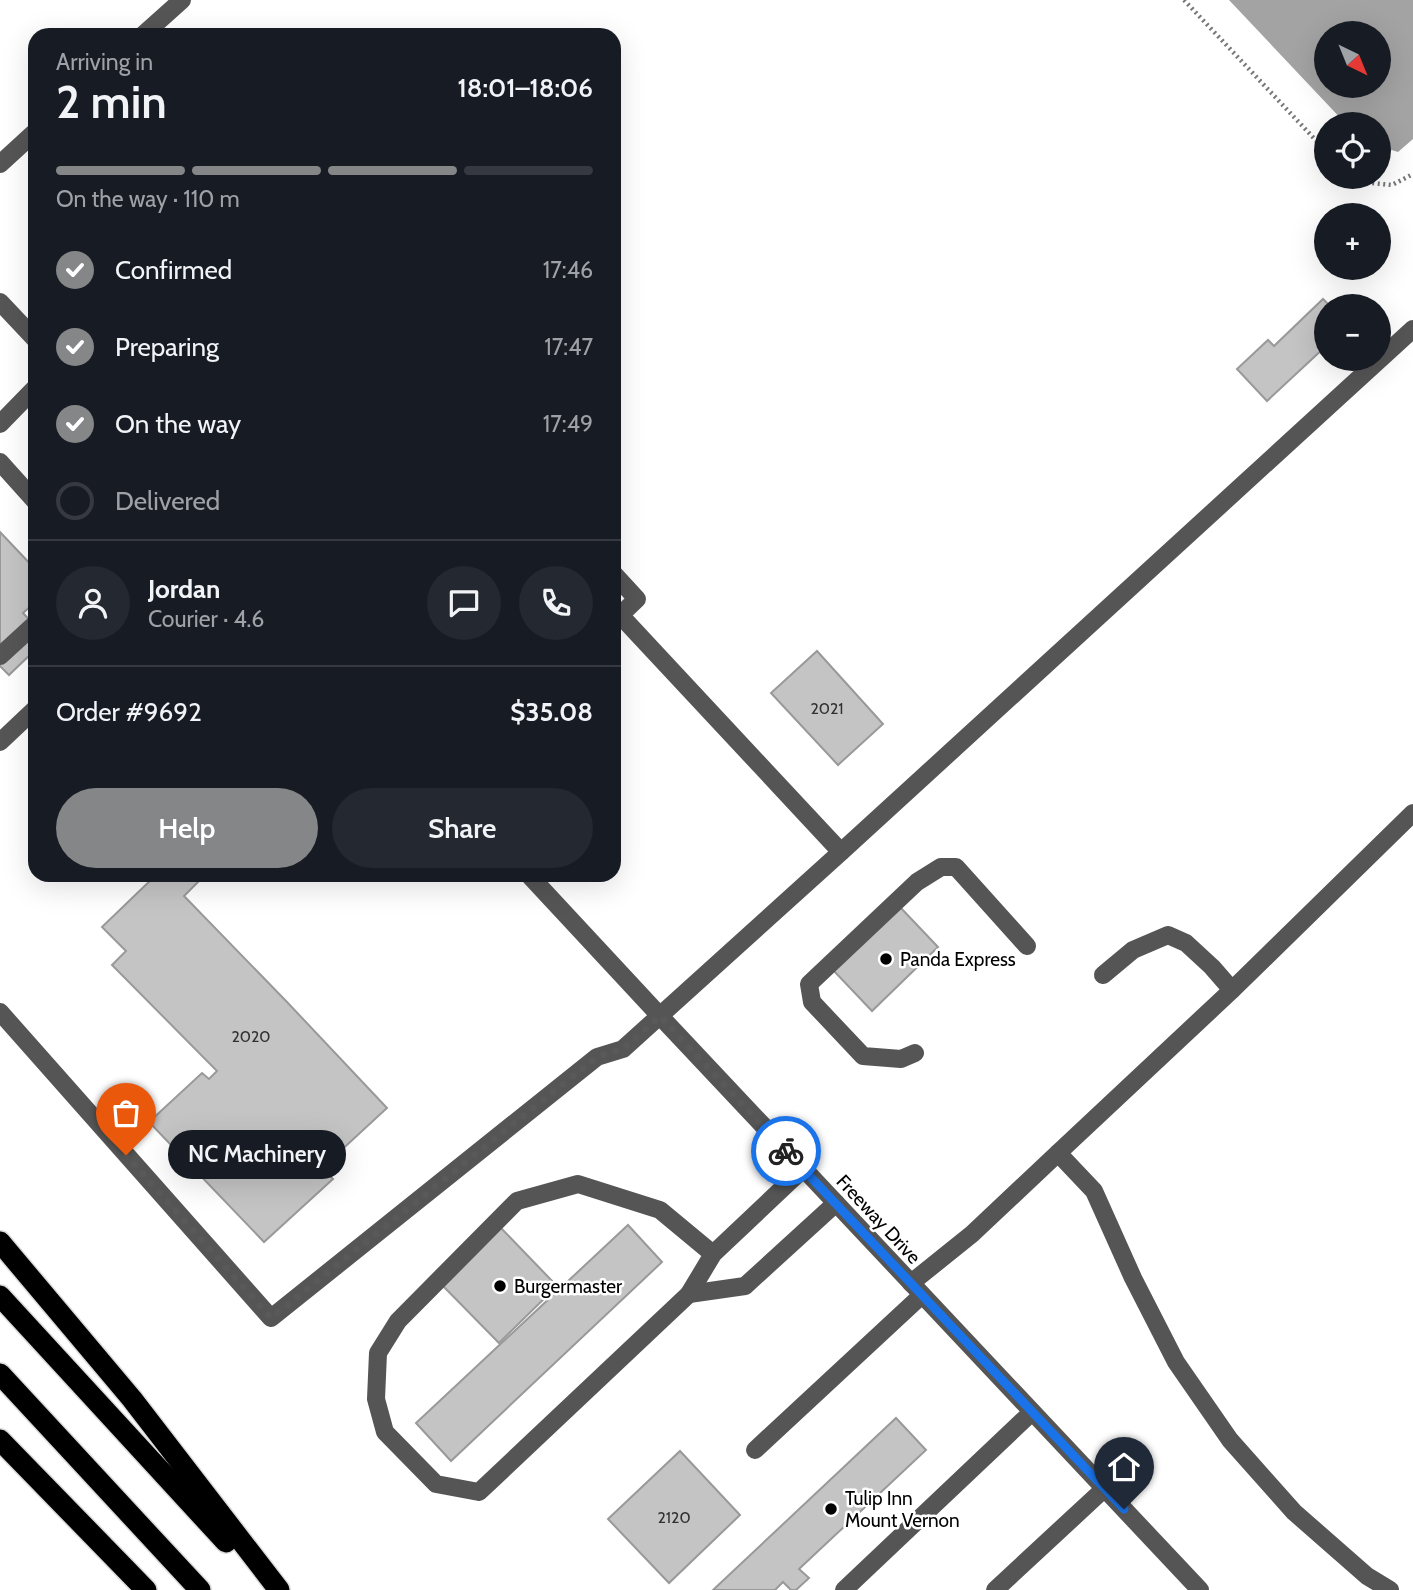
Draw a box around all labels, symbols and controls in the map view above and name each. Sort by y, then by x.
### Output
north arrow [1314,21,1391,98]
map controls [1314,21,1391,371]
text: Arriving in [56,48,153,76]
text: 18:01–18:06 [458,72,593,104]
text: 2 min [56,74,167,130]
button: locate [1314,112,1391,189]
text: On the way · 110 m [56,185,240,213]
button: + [1314,203,1391,280]
icon: check [56,251,94,289]
text: Confirmed [115,254,232,286]
text: 17:46 [543,256,593,284]
button: − [1314,294,1391,371]
icon: check [56,328,94,366]
text: Preparing [115,331,219,363]
text: 17:47 [544,333,593,361]
icon: check [56,405,94,443]
text: On the way [115,408,241,440]
text: 17:49 [543,410,593,438]
text: Delivered [115,485,220,517]
button: person [56,566,130,640]
button: chat [427,566,501,640]
button: phone [519,566,593,640]
text: Jordan [148,573,220,605]
text: Courier · 4.6 [148,605,264,633]
text: Order #9692 [56,696,202,728]
text: $35.08 [510,696,593,728]
house number: 2021 [810,699,844,718]
button: Help [56,788,318,868]
button: Share [332,788,593,868]
place label: Panda Express [900,948,1016,971]
marker: Panda Express [878,951,894,967]
house number: 2020 [231,1027,271,1046]
pin [96,1083,156,1155]
icon: bag [107,1094,145,1132]
courier [751,1116,821,1186]
callout: NC Machinery [168,1130,346,1180]
icon: bike [767,1132,805,1170]
text: NC Machinery [188,1140,326,1168]
street label: Freeway Drive [832,1170,926,1269]
place label: Burgermaster [514,1275,622,1298]
marker: Burgermaster [492,1278,508,1294]
pin [1094,1437,1154,1509]
icon: home [1105,1448,1143,1486]
place label: Tulip Inn Mount Vernon [845,1487,960,1532]
marker: Tulip Inn Mount Vernon [823,1501,839,1517]
house number: 2120 [657,1508,691,1527]

